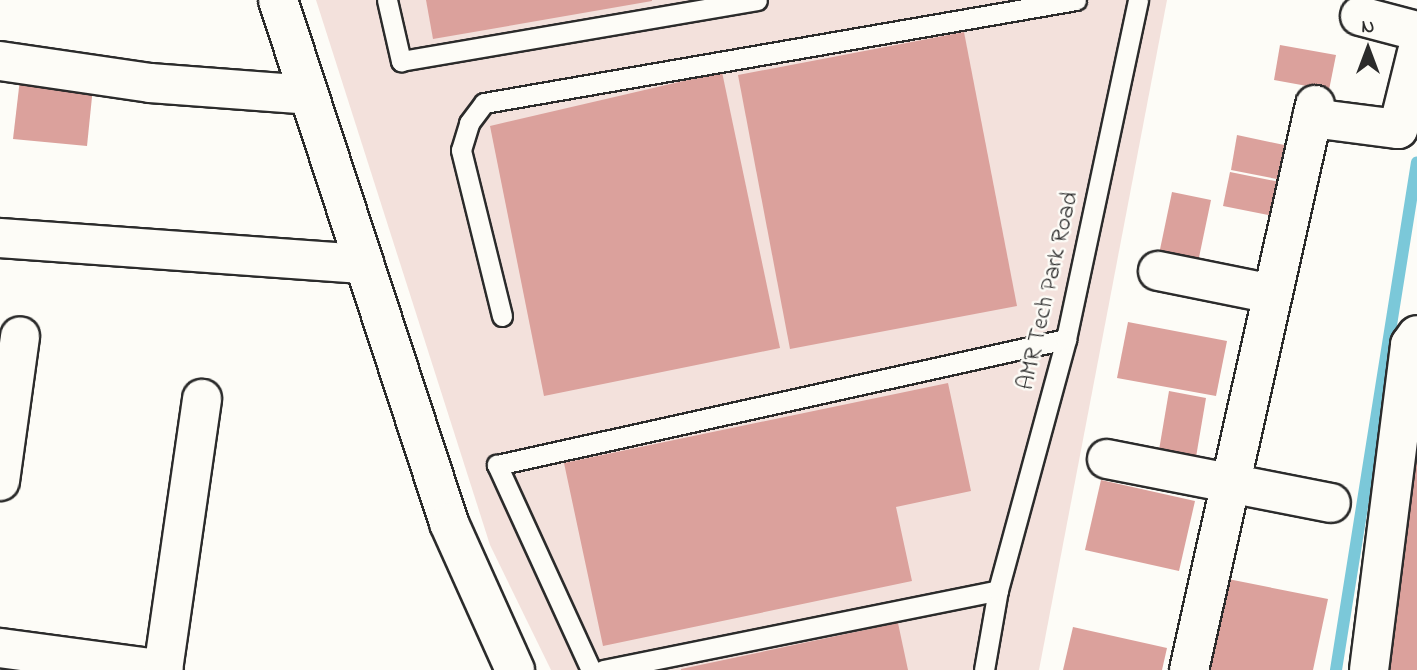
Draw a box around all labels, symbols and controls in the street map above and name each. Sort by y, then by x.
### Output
north arrow [1333,14,1403,84]
text: N [1362,14,1374,41]
street label: AMR Tech Park Road [1012,189,1086,393]

